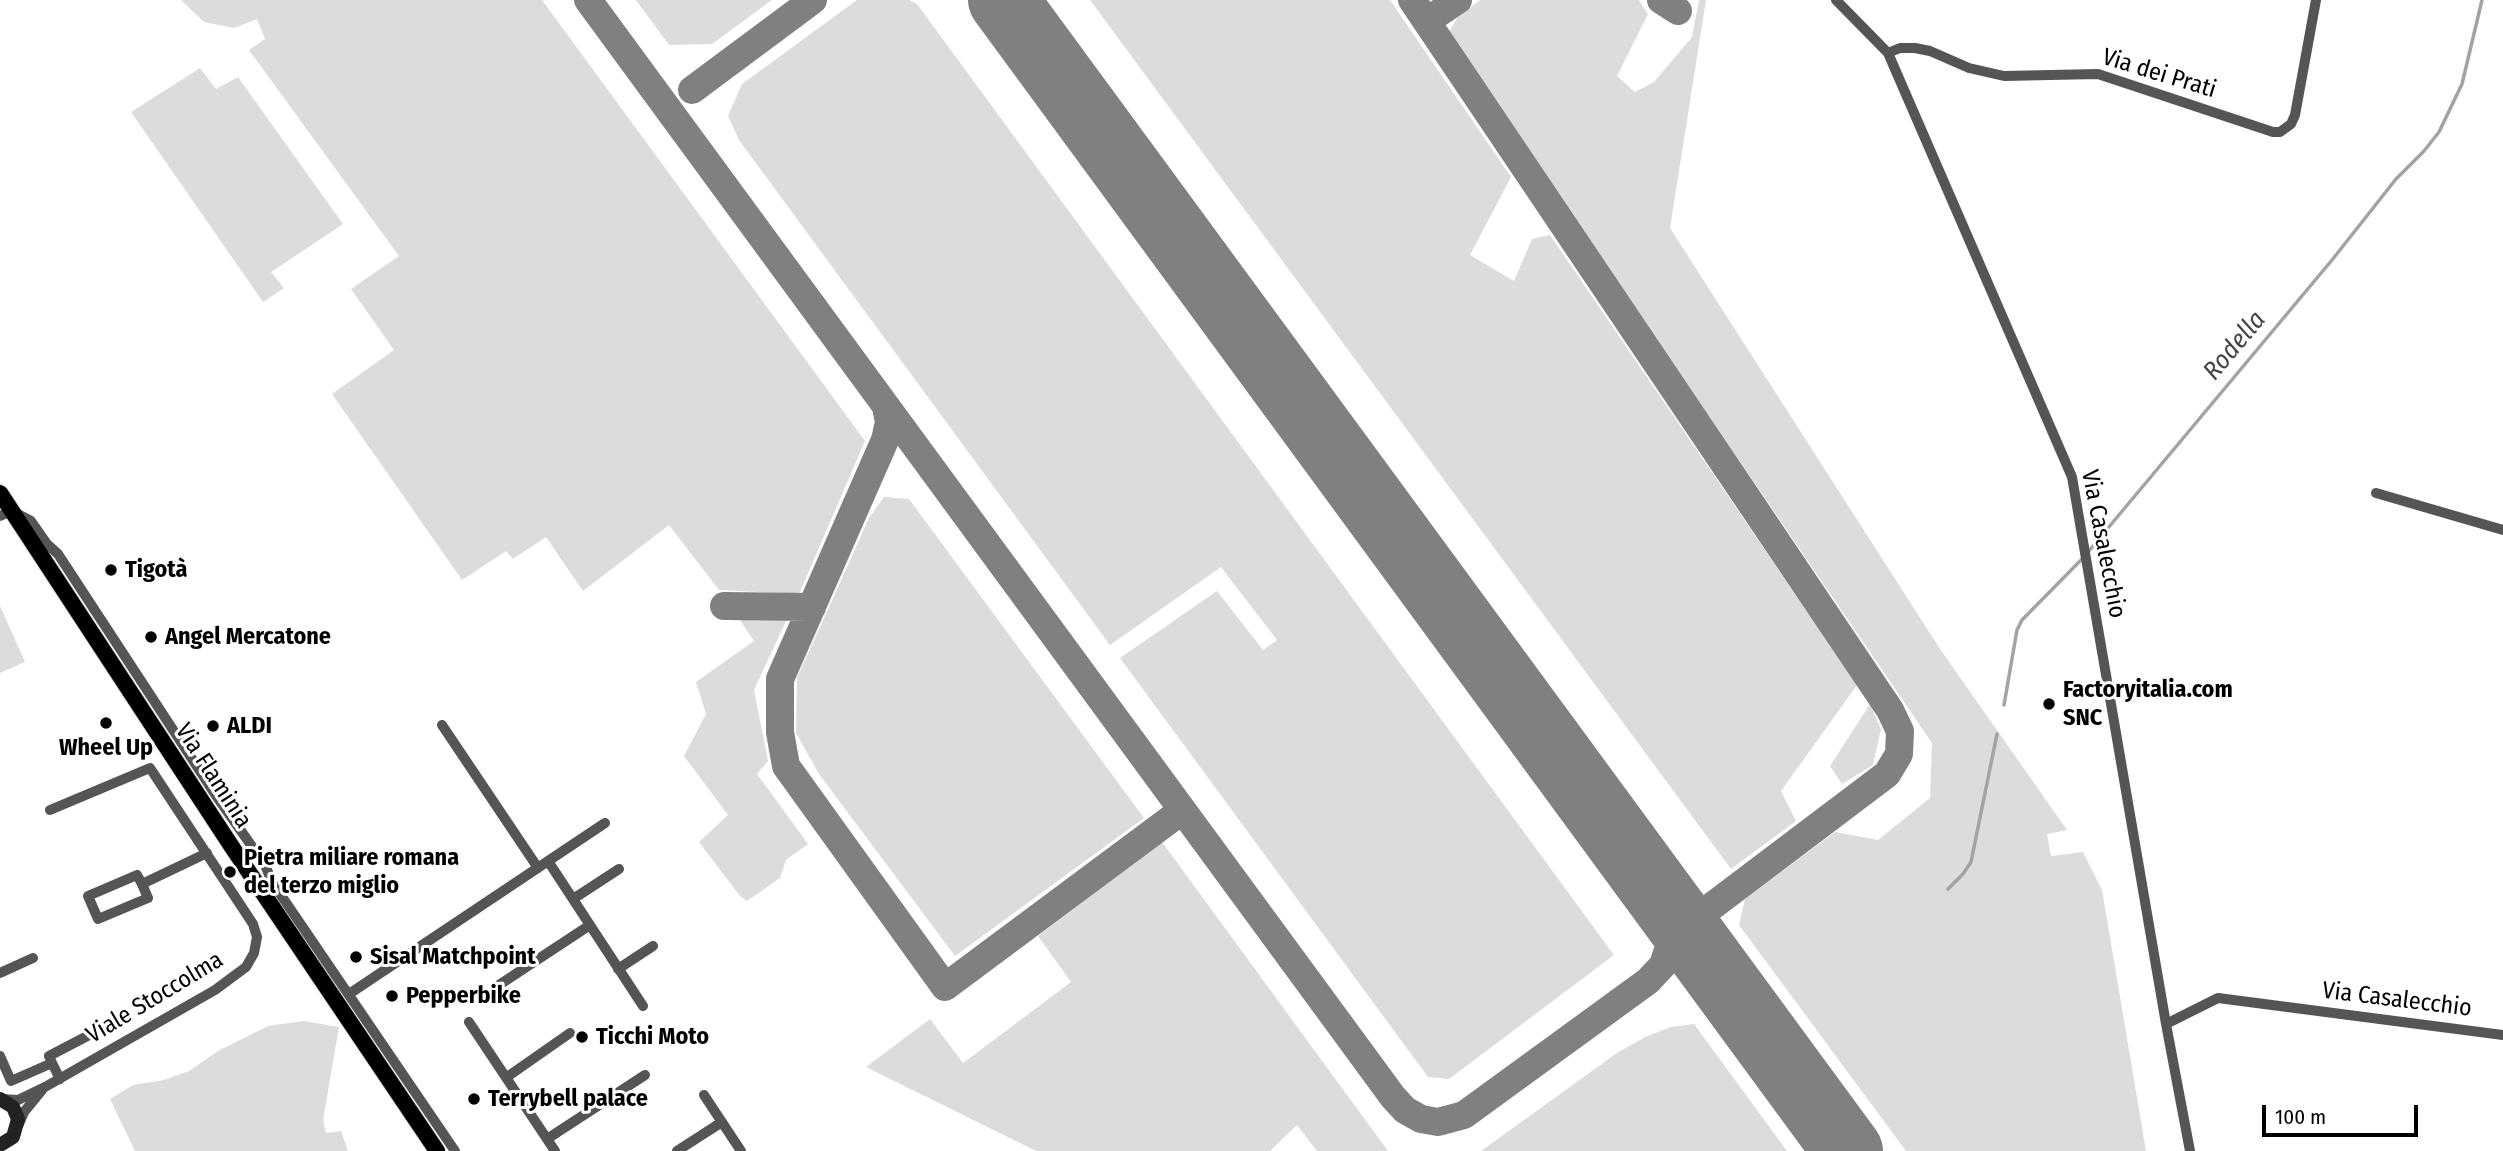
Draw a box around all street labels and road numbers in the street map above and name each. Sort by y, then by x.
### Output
street label: Via dei Prati [2099,43,2219,105]
street label: Via Casalecchio [2075,467,2131,621]
street label: Via Flaminia [169,718,257,834]
street label: Viale Stoccolma [81,946,229,1050]
street label: Via Casalecchio [2321,977,2473,1023]

